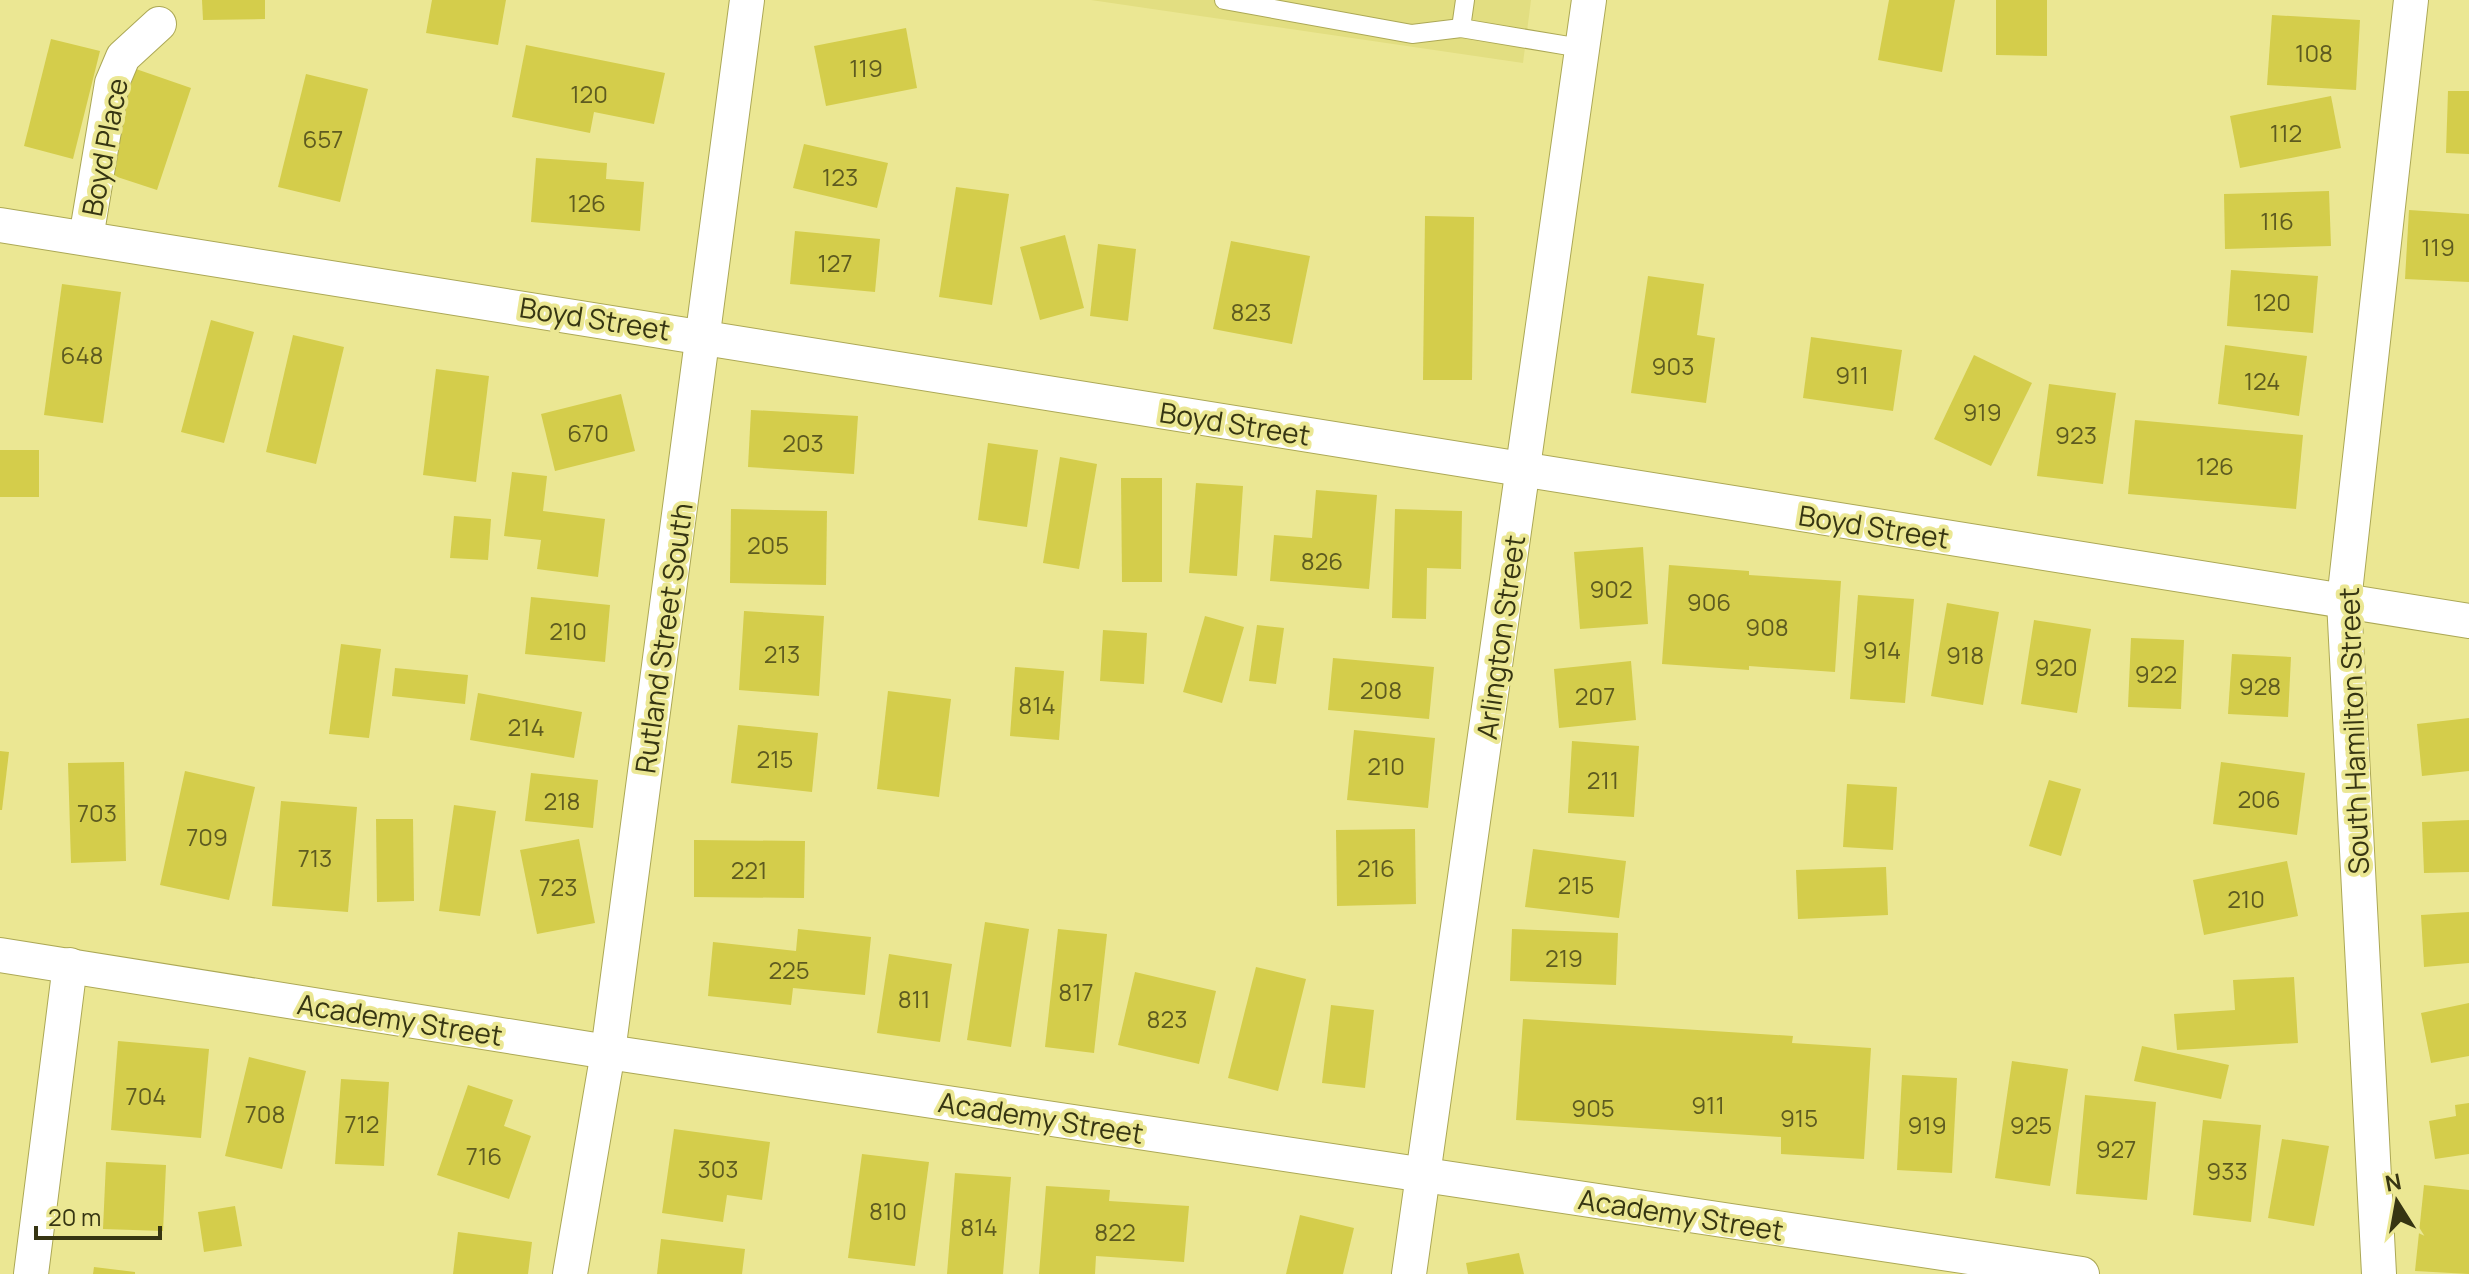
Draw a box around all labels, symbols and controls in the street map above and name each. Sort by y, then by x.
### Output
house number: 108 [2295,36,2333,69]
house number: 119 [849,51,883,84]
street label: Boyd Place [72,75,136,219]
house number: 120 [570,77,608,110]
house number: 112 [2270,116,2302,149]
house number: 657 [303,122,343,155]
house number: 123 [822,160,858,193]
house number: 126 [568,186,606,219]
house number: 116 [2260,204,2294,237]
house number: 119 [2421,230,2455,263]
house number: 127 [817,246,853,279]
house number: 120 [2253,285,2291,318]
street label: Boyd Street [517,287,673,349]
house number: 823 [1231,295,1271,328]
house number: 648 [61,338,103,371]
house number: 903 [1652,349,1694,382]
house number: 911 [1835,358,1869,391]
house number: 124 [2244,364,2280,397]
street label: Boyd Street [1157,392,1313,454]
house number: 919 [1962,395,2002,428]
house number: 670 [567,416,609,449]
house number: 923 [2055,418,2097,451]
house number: 203 [782,426,824,459]
house number: 126 [2196,449,2234,482]
street label: Boyd Street [1796,495,1952,557]
street label: Rutland Street South [625,500,701,776]
house number: 205 [747,528,789,561]
street label: Arlington Street [1467,532,1533,742]
house number: 826 [1301,544,1343,577]
house number: 902 [1589,572,1633,605]
house number: 906 [1687,585,1731,618]
street label: South Hamilton Street [2329,587,2377,875]
house number: 908 [1745,610,1789,643]
house number: 210 [549,614,587,647]
house number: 914 [1863,633,1901,666]
house number: 213 [764,637,800,670]
house number: 918 [1946,638,1984,671]
house number: 920 [2034,650,2078,683]
house number: 922 [2135,657,2177,690]
house number: 928 [2239,669,2281,702]
house number: 208 [1360,673,1402,706]
house number: 207 [1575,679,1615,712]
house number: 814 [1018,688,1056,721]
house number: 214 [507,710,545,743]
house number: 215 [757,742,793,775]
house number: 210 [1367,749,1405,782]
house number: 211 [1587,763,1619,796]
house number: 206 [2237,782,2281,815]
house number: 218 [544,784,580,817]
house number: 703 [77,796,117,829]
house number: 709 [186,820,228,853]
house number: 713 [298,841,332,874]
house number: 216 [1357,851,1395,884]
house number: 221 [731,853,767,886]
house number: 215 [1558,868,1594,901]
house number: 723 [538,870,578,903]
house number: 210 [2227,882,2265,915]
house number: 219 [1545,941,1583,974]
house number: 225 [768,953,810,986]
house number: 817 [1058,975,1094,1008]
house number: 811 [898,982,930,1015]
street label: Academy Street [295,984,505,1054]
house number: 823 [1147,1002,1187,1035]
house number: 704 [126,1079,166,1112]
street label: Academy Street [936,1082,1146,1152]
house number: 911 [1691,1088,1725,1121]
house number: 905 [1571,1091,1615,1124]
house number: 708 [245,1097,285,1130]
house number: 915 [1780,1101,1818,1134]
house number: 712 [344,1107,380,1140]
house number: 919 [1907,1108,1947,1141]
house number: 925 [2010,1108,2052,1141]
house number: 927 [2096,1132,2136,1165]
house number: 716 [466,1139,502,1172]
house number: 303 [697,1152,739,1185]
house number: 933 [2206,1154,2248,1187]
north arrow [2357,1162,2437,1242]
text: N [2383,1166,2404,1199]
street label: Academy Street [1576,1179,1786,1249]
scale bar [36,1190,160,1240]
house number: 810 [869,1194,907,1227]
text: 20 m [48,1200,101,1233]
house number: 814 [960,1210,998,1243]
house number: 822 [1094,1215,1136,1248]

